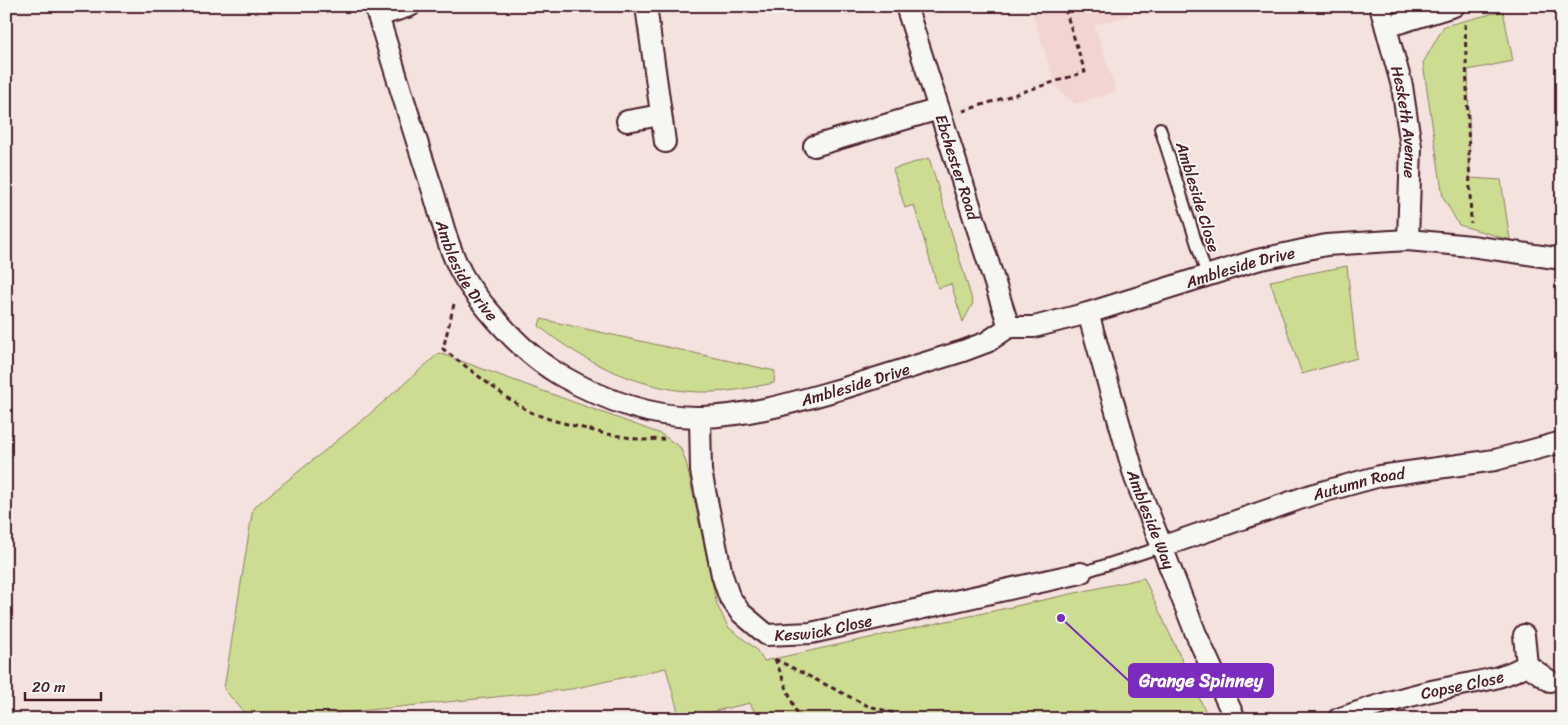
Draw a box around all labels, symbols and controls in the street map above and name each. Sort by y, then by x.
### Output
street label: Hesketh Avenue [1382,62,1426,179]
street label: Ebchester Road [927,110,989,225]
street label: Ambleside Close [1167,137,1229,256]
street label: Ambleside Drive [427,216,506,328]
street label: Ambleside Drive [1181,238,1298,296]
street label: Ambleside Drive [797,354,913,414]
street label: Autumn Road [1308,458,1408,509]
street label: Ambleside Way [1119,465,1184,574]
street label: Keswick Close [774,605,875,649]
street label: Copse Close [1418,662,1508,708]
callout: Grange Spinney [1129,664,1273,697]
text: Grange Spinney [1138,665,1264,697]
scale bar [25,670,101,702]
text: 20 m [32,674,66,700]

